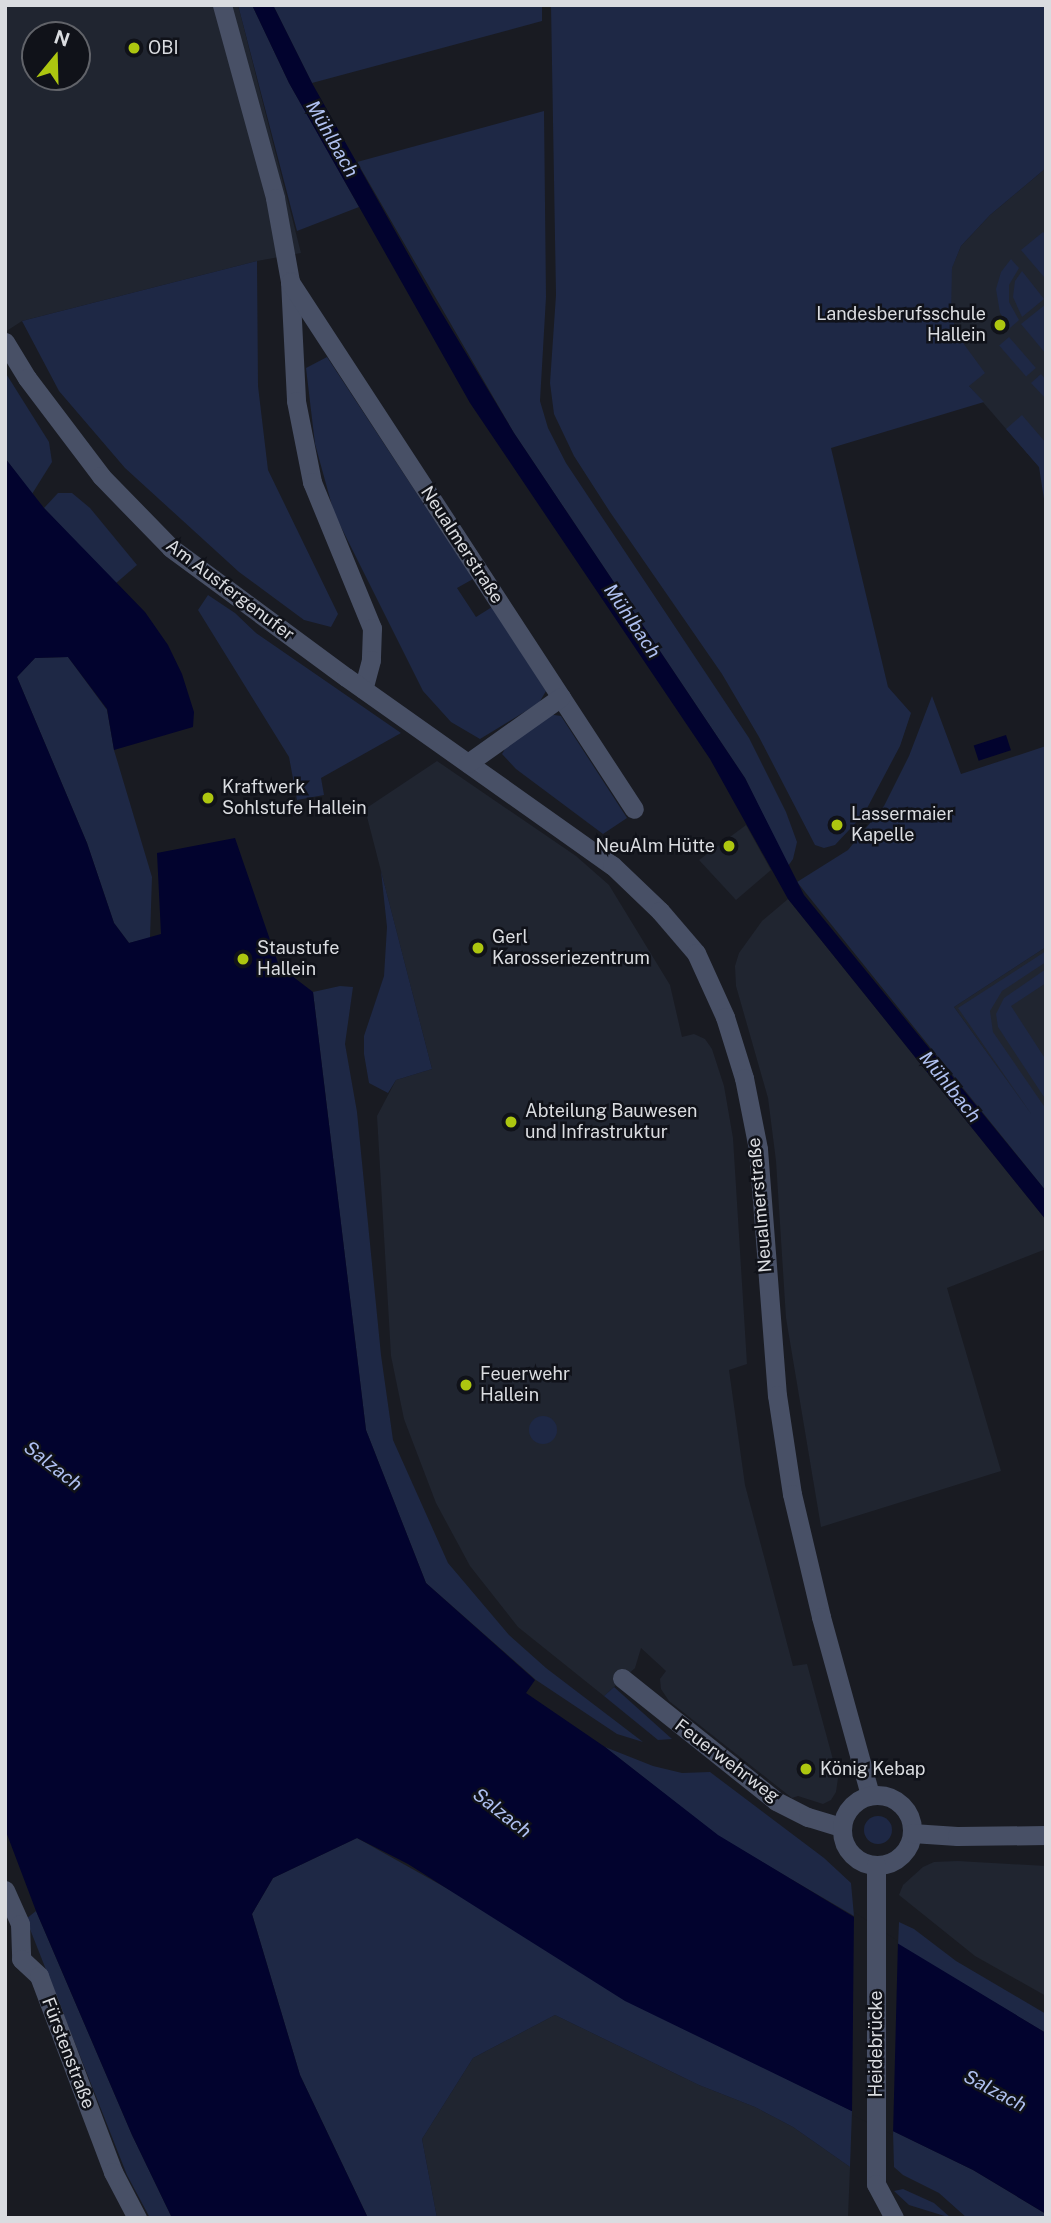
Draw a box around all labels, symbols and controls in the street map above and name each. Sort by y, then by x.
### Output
north arrow [21,21,91,91]
text: N [52,25,73,51]
place label: OBI [148,37,178,59]
marker: OBI [126,40,142,56]
water label: Mühlbach [301,97,363,181]
place label: Landesberufsschule Hallein [816,304,986,346]
marker: Landesberufsschule Hallein [992,317,1008,333]
street label: Neualmerstraße [416,482,508,608]
street label: Am Ausfergenufer [162,535,298,645]
water label: Mühlbach [599,579,665,663]
place label: Kraftwerk Sohlstufe Hallein [222,777,367,820]
marker: Kraftwerk Sohlstufe Hallein [200,790,216,806]
place label: Lassermaier Kapelle [851,804,954,846]
marker: Lassermaier Kapelle [829,817,845,833]
place label: NeuAlm Hütte [596,835,715,857]
marker: NeuAlm Hütte [721,838,737,854]
place label: Gerl Karosseriezentrum [492,927,650,970]
place label: Staustufe Hallein [257,938,340,981]
marker: Gerl Karosseriezentrum [470,940,486,956]
marker: Staustufe Hallein [235,951,251,967]
water label: Mühlbach [914,1047,986,1127]
place label: Abteilung Bauwesen und Infrastruktur [525,1101,697,1144]
marker: Abteilung Bauwesen und Infrastruktur [503,1114,519,1130]
street label: Neualmerstraße [743,1137,777,1273]
place label: Feuerwehr Hallein [480,1364,570,1406]
marker: Feuerwehr Hallein [458,1377,474,1393]
water label: Salzach [19,1436,87,1496]
street label: Feuerwehrweg [670,1715,784,1807]
place label: König Kebap [820,1758,926,1780]
marker: König Kebap [798,1761,814,1777]
water label: Salzach [468,1783,536,1843]
street label: Heidebrücke [865,1990,887,2098]
street label: Fürstenstraße [37,1994,99,2112]
water label: Salzach [960,2065,1030,2117]

